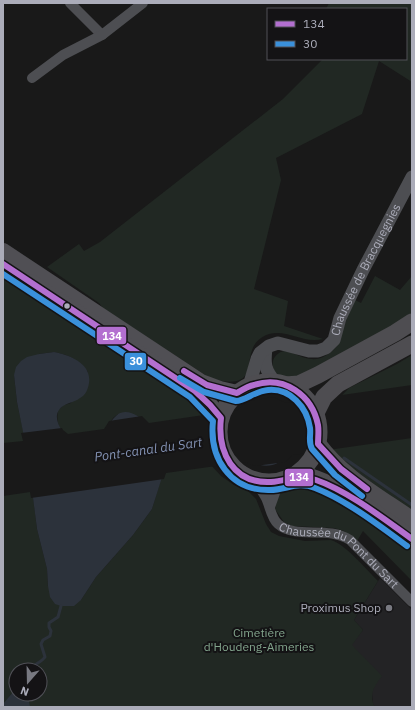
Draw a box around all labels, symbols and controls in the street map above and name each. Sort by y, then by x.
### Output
legend [267,8,407,60]
text: 134 [303,16,325,31]
text: 30 [303,36,317,51]
street label: Chaussée de Bracquegnies [328,201,404,337]
unlabelled marker [62,301,72,311]
line badge: 134 [96,326,127,345]
text: 134 [102,329,122,343]
line badge: 30 [124,352,147,371]
text: 30 [129,354,143,368]
water label: Pont-canal du Sart [93,433,204,465]
line badge: 134 [284,468,314,487]
text: 134 [289,470,309,484]
street label: Chaussée du Pont du Sart [276,519,402,591]
place label: Proximus Shop [300,600,381,615]
marker: Proximus Shop [384,603,394,613]
park label: Cimetière d'Houdeng-Aimeries [204,625,315,654]
north arrow [8,662,48,702]
text: N [18,683,31,699]

